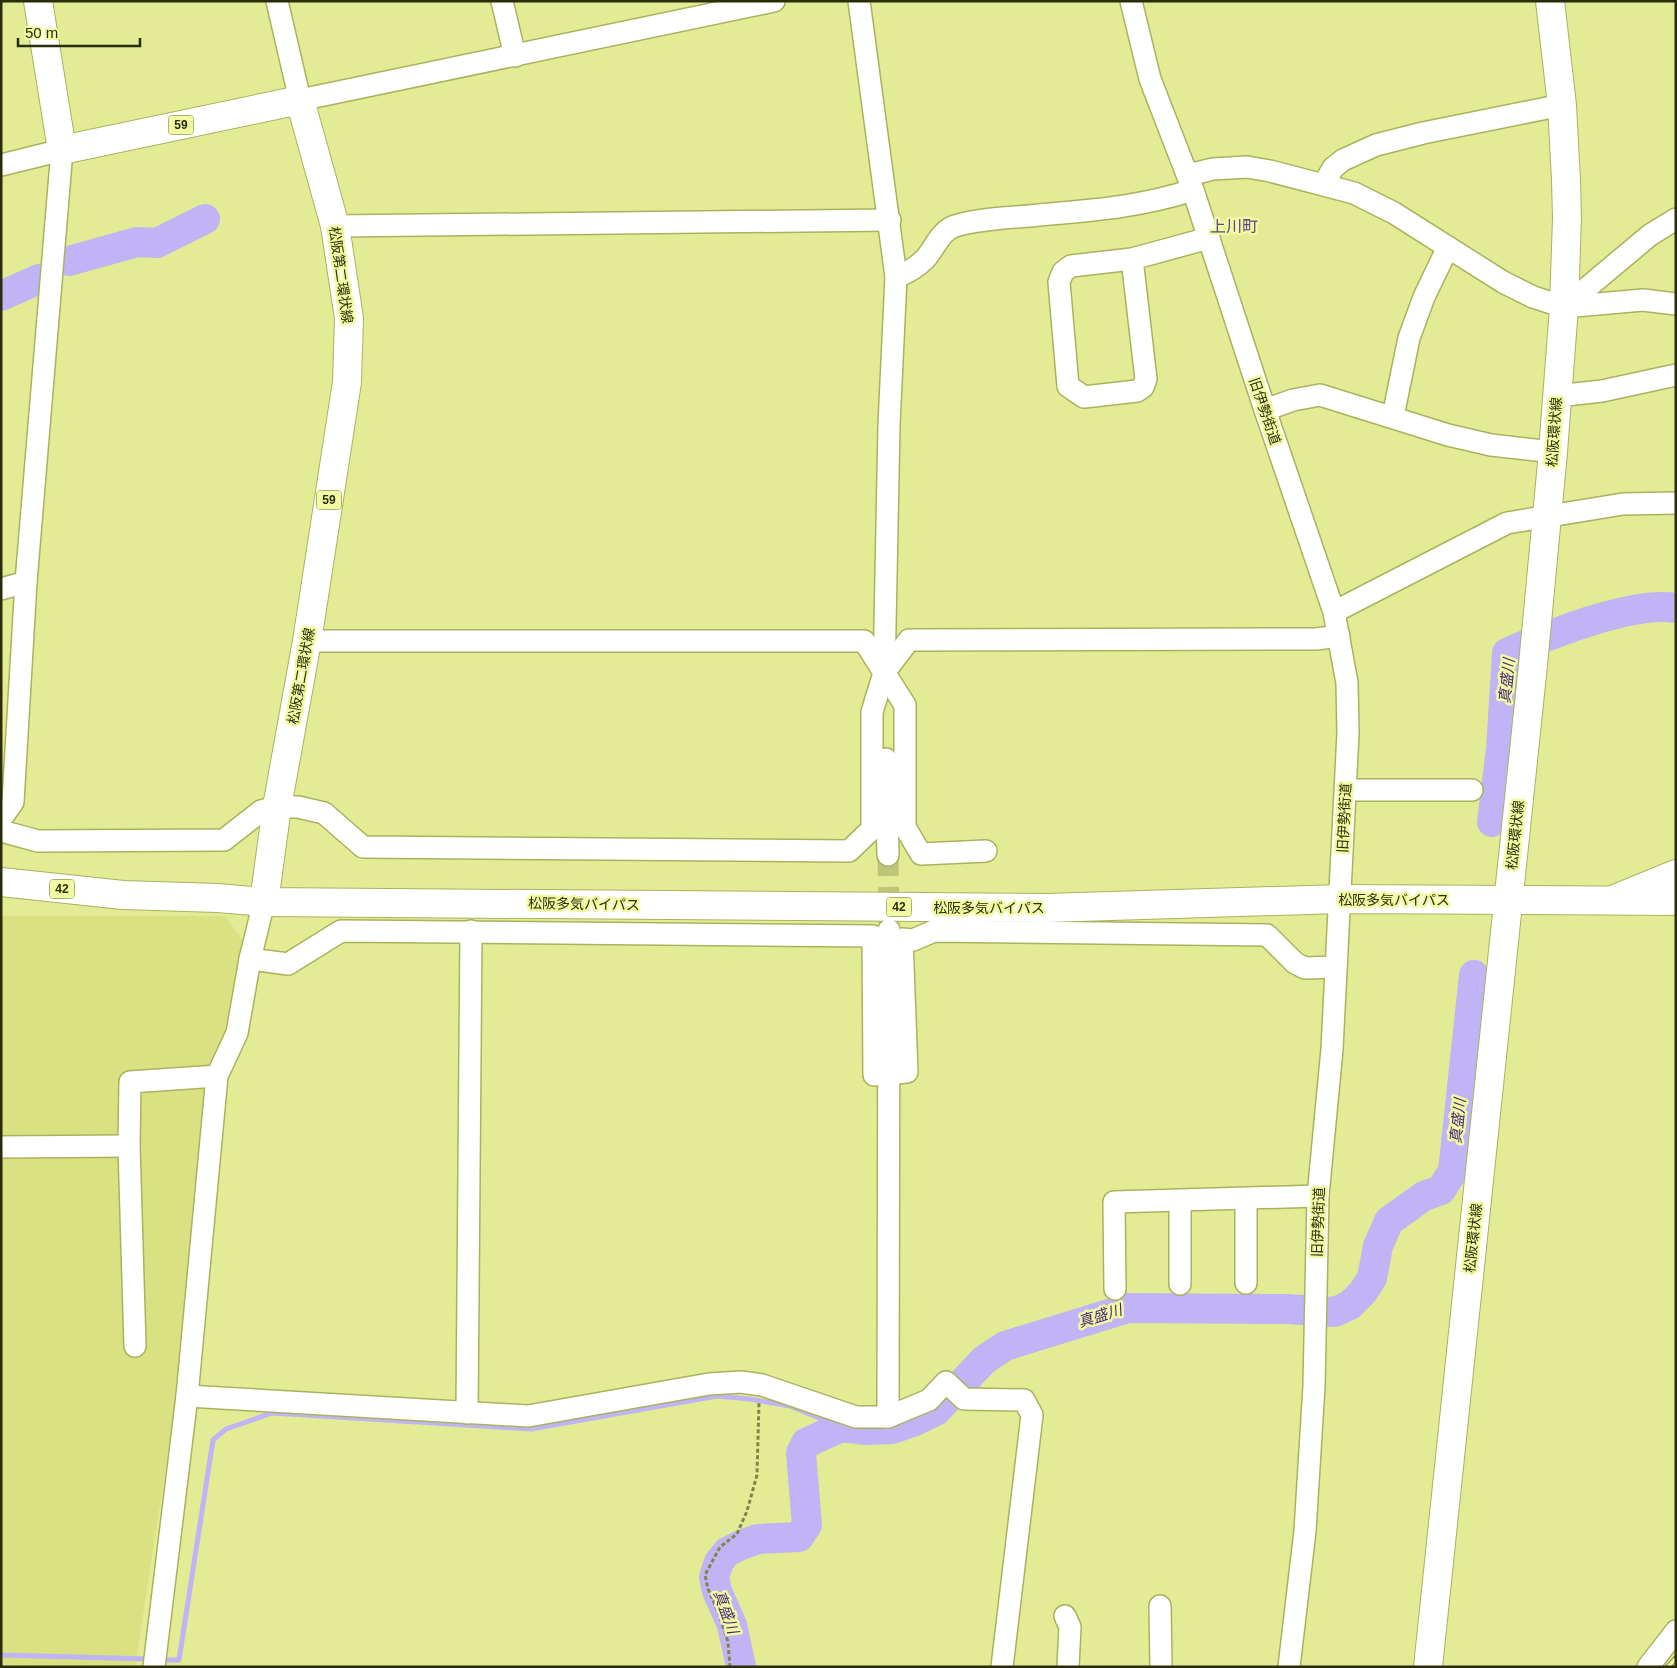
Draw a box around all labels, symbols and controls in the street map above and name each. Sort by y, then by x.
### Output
scale bar [18,15,140,47]
text: 50 m [25,24,58,41]
road number: 59 [168,116,194,134]
district label: 上川町 [1210,218,1258,235]
street label: 松阪第二環状線 [326,225,356,325]
street label: 旧伊勢街道 [1246,375,1284,447]
street label: 松阪環状線 [1544,397,1564,467]
road number: 59 [316,490,342,510]
street label: 松阪第二環状線 [285,626,317,726]
water label: 真盛川 [1496,656,1518,704]
street label: 旧伊勢街道 [1334,783,1354,853]
street label: 松阪環状線 [1503,799,1527,871]
road number: 42 [50,880,74,899]
street label: 松阪多気バイパス [1338,892,1450,908]
street label: 松阪多気バイパス [528,895,640,913]
road number: 42 [886,898,912,916]
street label: 松阪多気バイパス [933,900,1045,916]
water label: 真盛川 [1447,1096,1469,1144]
street label: 旧伊勢街道 [1309,1187,1327,1257]
street label: 松阪環状線 [1461,1202,1485,1274]
water label: 真盛川 [1076,1300,1126,1330]
water label: 真盛川 [711,1588,743,1638]

